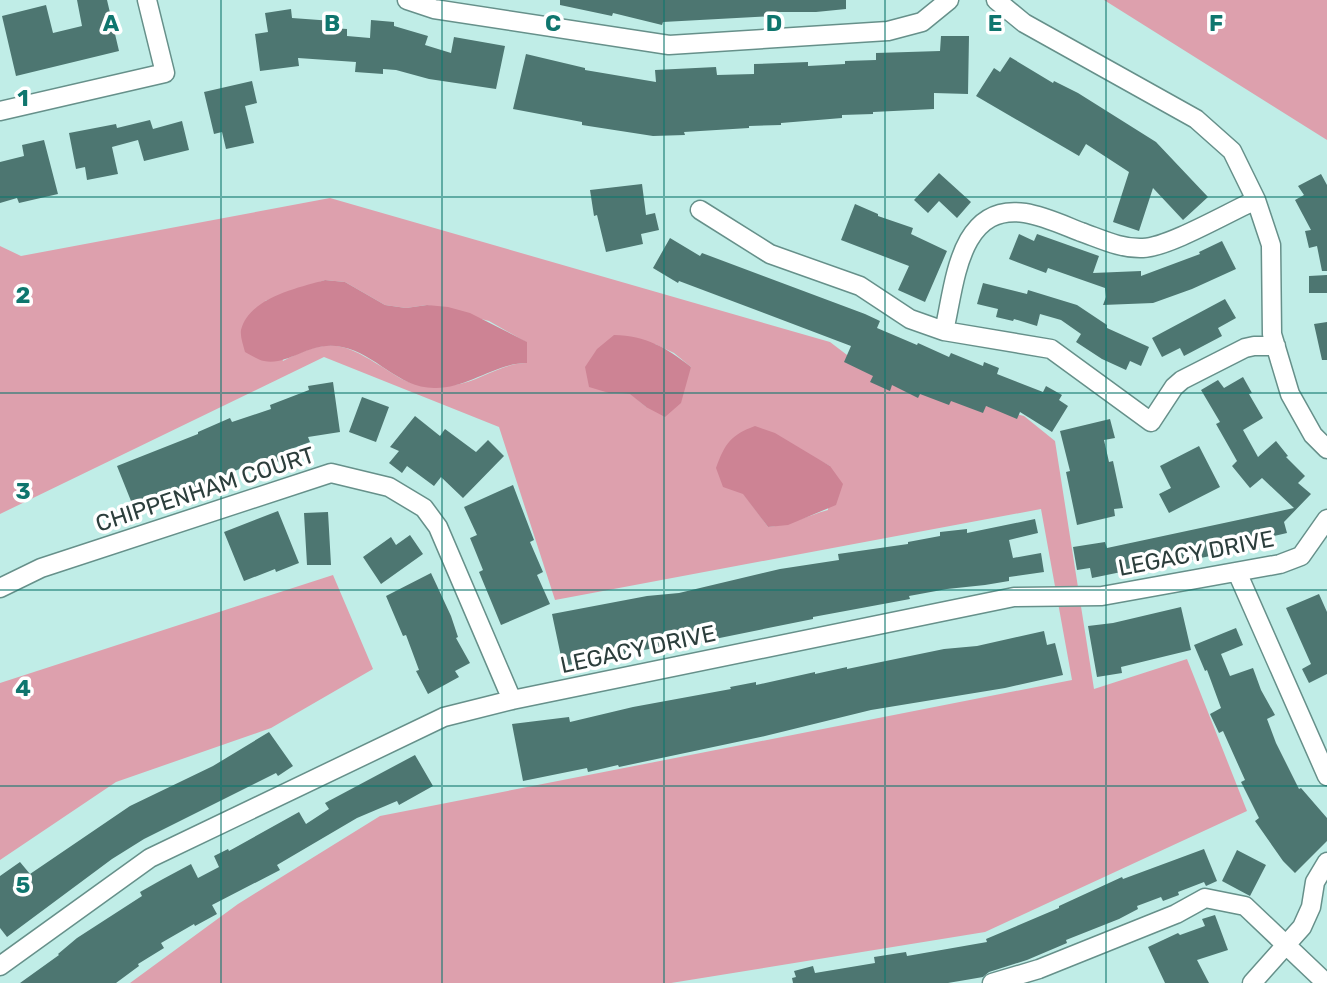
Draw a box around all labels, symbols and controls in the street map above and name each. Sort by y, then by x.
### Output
text: A [103,9,120,37]
text: B [324,9,340,37]
text: C [545,9,561,37]
text: D [766,9,782,37]
text: E [988,9,1002,37]
text: F [1209,9,1223,37]
text: 1 [17,84,29,112]
text: 2 [16,281,30,309]
street label: CHIPPENHAM COURT [92,440,318,538]
text: 3 [15,477,31,505]
street label: LEGACY DRIVE [1116,524,1276,582]
street label: LEGACY DRIVE [558,619,718,679]
text: 4 [15,674,31,702]
text: 5 [16,871,31,899]

